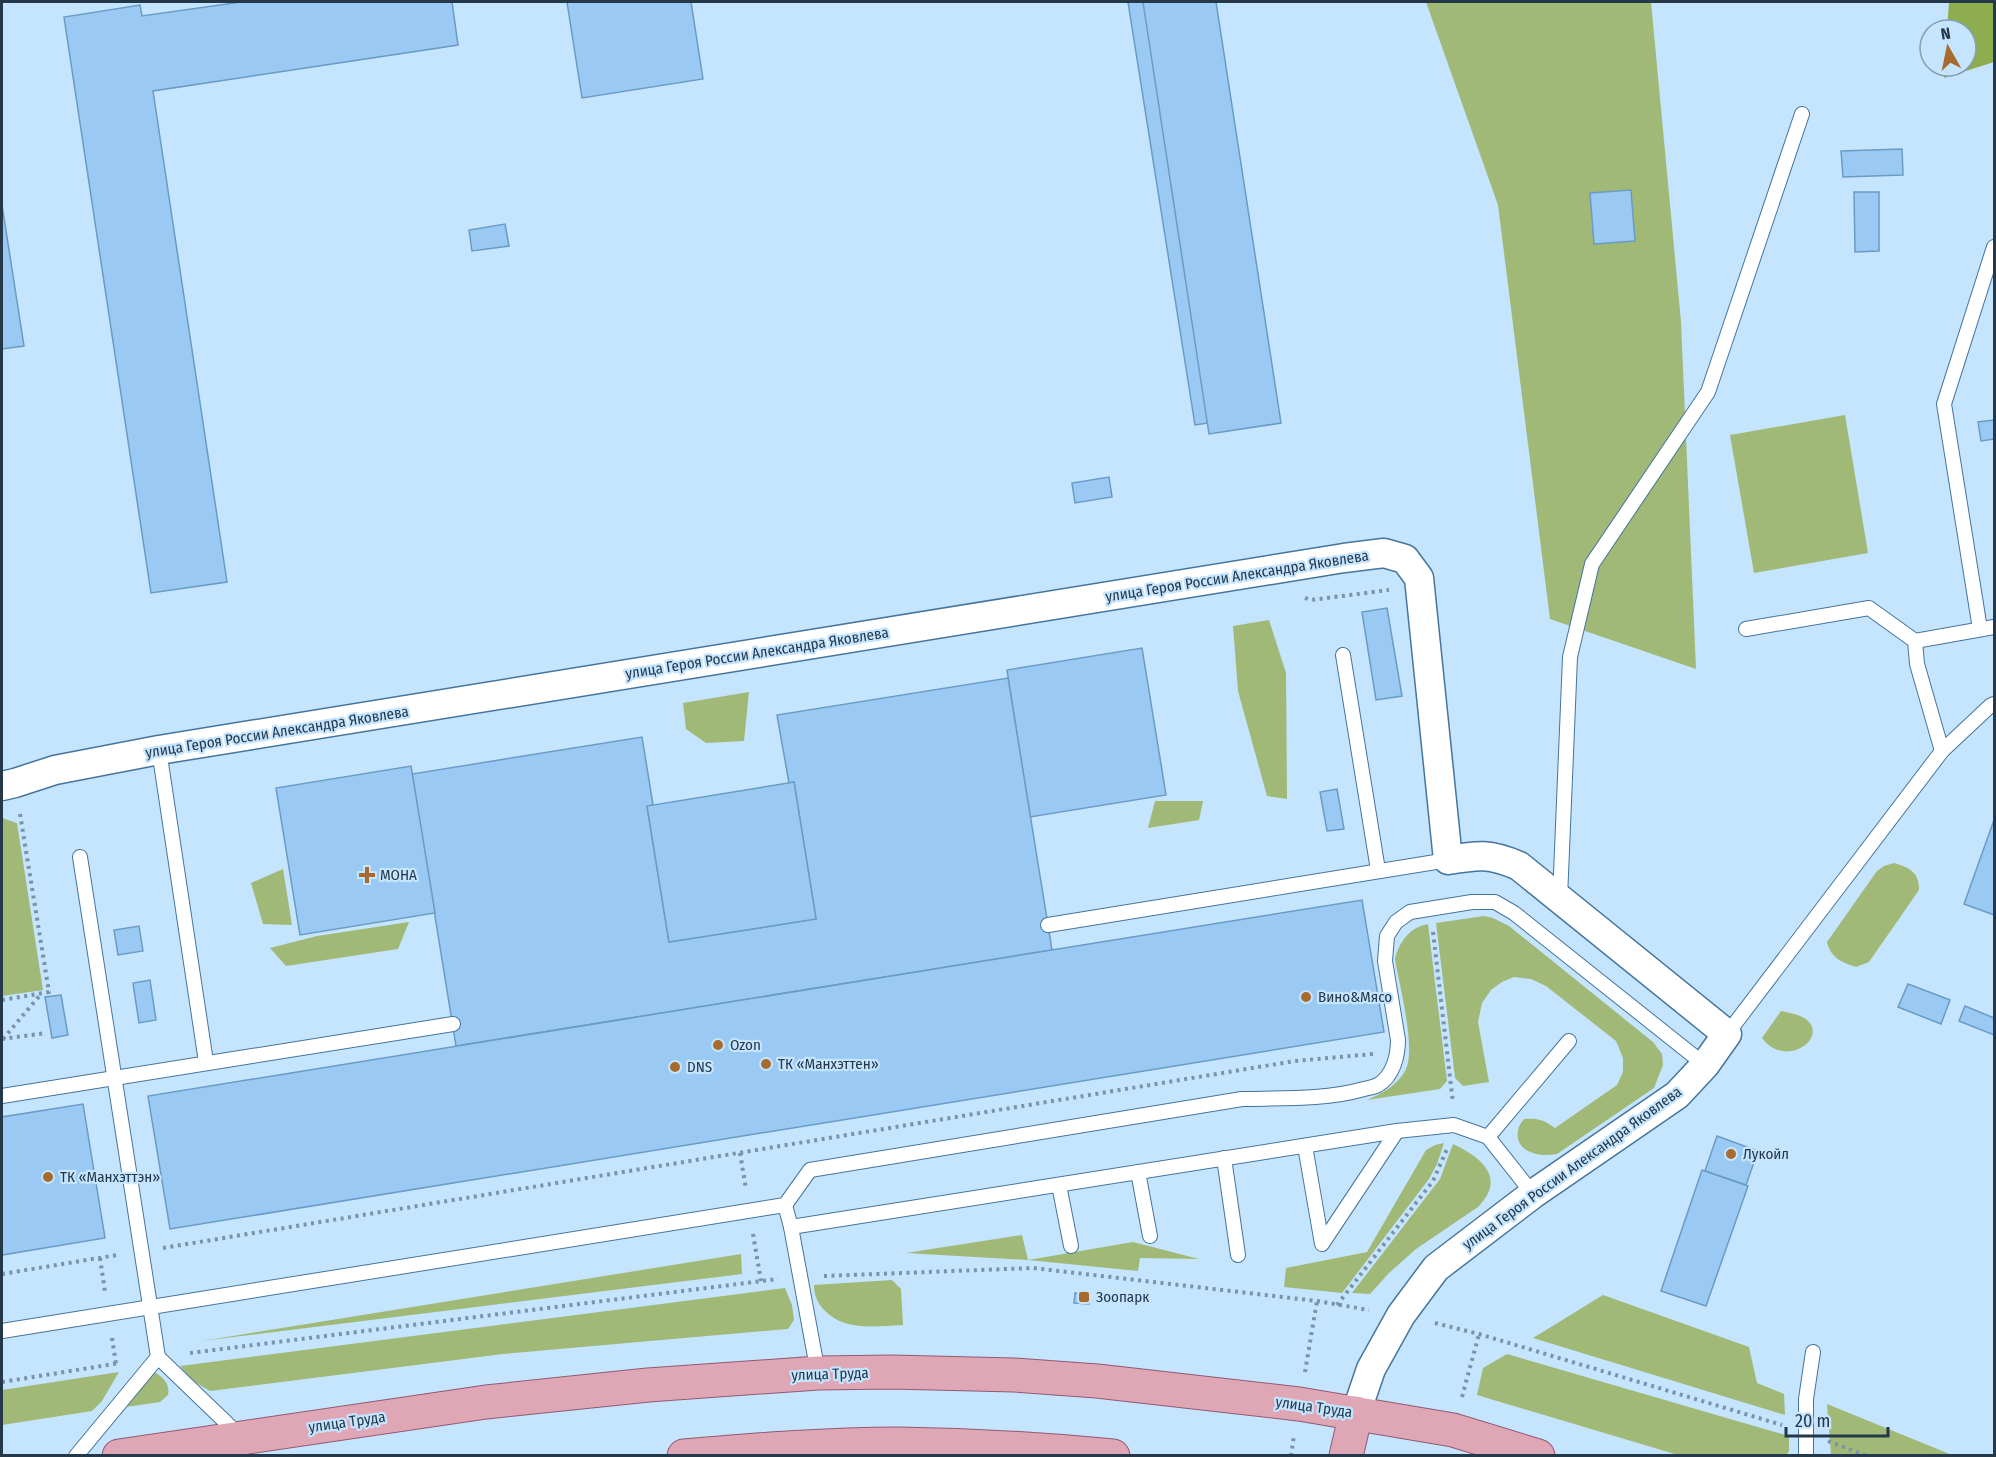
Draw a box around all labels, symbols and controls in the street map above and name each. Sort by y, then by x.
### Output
north arrow [1918,18,1978,78]
text: N [1940,24,1952,44]
street label: улица Героя России Александра Яковлева [1104,546,1370,606]
street label: улица Героя России Александра Яковлева [624,623,890,683]
street label: улица Героя России Александра Яковлева [144,702,410,762]
marker: МОНА [358,866,376,884]
place label: МОНА [380,866,417,884]
place label: Вино&Мясо [1318,988,1392,1006]
marker: Вино&Мясо [1299,990,1313,1004]
place label: Ozon [730,1036,761,1054]
marker: Ozon [711,1038,725,1052]
place label: ТК «Манхэттен» [778,1055,879,1073]
marker: ТК «Манхэттен» [759,1057,773,1071]
place label: DNS [687,1058,712,1076]
marker: DNS [668,1060,682,1074]
street label: улица Героя России Александра Яковлева [1459,1082,1685,1254]
place label: Лукойл [1743,1145,1789,1163]
marker: Лукойл [1724,1147,1738,1161]
place label: ТК «Манхэттэн» [60,1168,160,1186]
marker: ТК «Манхэттэн» [41,1170,55,1184]
place label: Зоопарк [1096,1288,1149,1306]
marker: Зоопарк [1077,1290,1091,1304]
street label: улица Труда [791,1364,869,1384]
street label: улица Труда [1274,1393,1354,1421]
scale bar [1786,1400,1888,1438]
street label: улица Труда [307,1408,387,1436]
text: 20 m [1795,1410,1830,1432]

